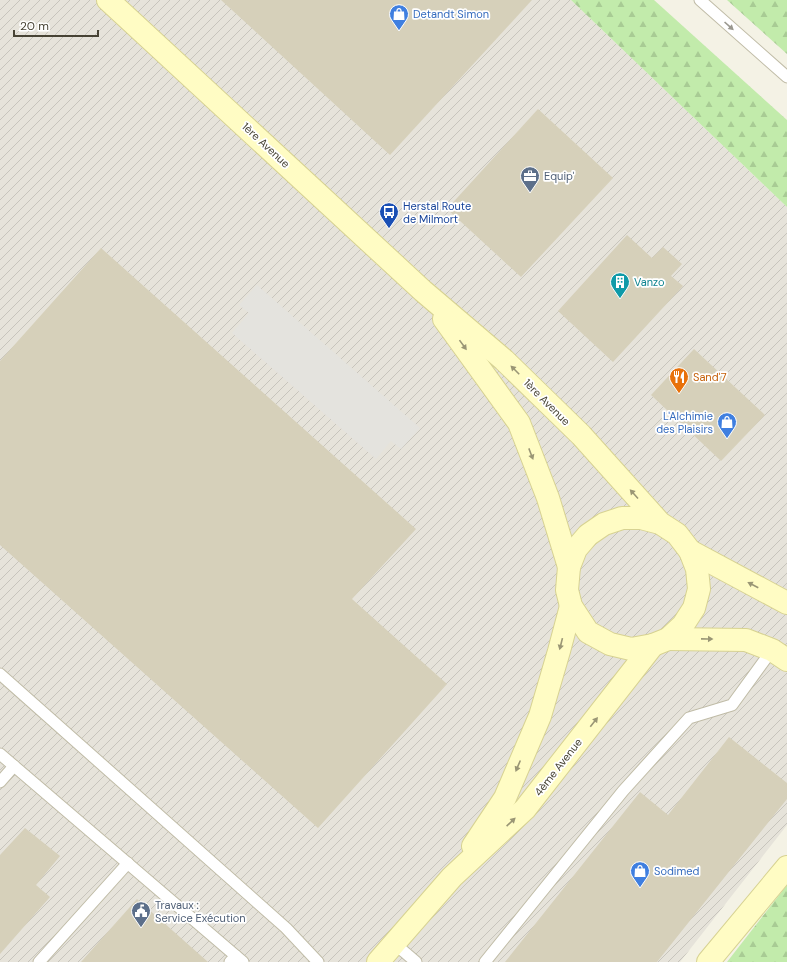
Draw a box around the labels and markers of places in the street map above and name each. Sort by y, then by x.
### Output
shop icon: Detandt Simon [388,3,410,31]
place label: Detandt Simon [413,7,489,21]
office icon: Equip' [519,165,541,193]
place label: Equip' [544,169,574,183]
place label: Herstal Route de Milmort [403,199,471,226]
bus stop icon: Herstal Route de Milmort [378,201,400,229]
building icon: Vanzo [609,271,631,299]
place label: Vanzo [634,275,665,289]
restaurant icon: Sand'7 [668,366,690,394]
place label: Sand'7 [693,370,727,384]
place label: L'Alchimie des Plaisirs [656,409,713,436]
shop icon: L'Alchimie des Plaisirs [716,411,738,439]
shop icon: Sodimed [629,860,651,888]
place label: Sodimed [654,864,699,878]
place label: Travaux : Service Exécution [155,898,246,925]
public building icon: Travaux : Service Exécution [130,900,152,928]

